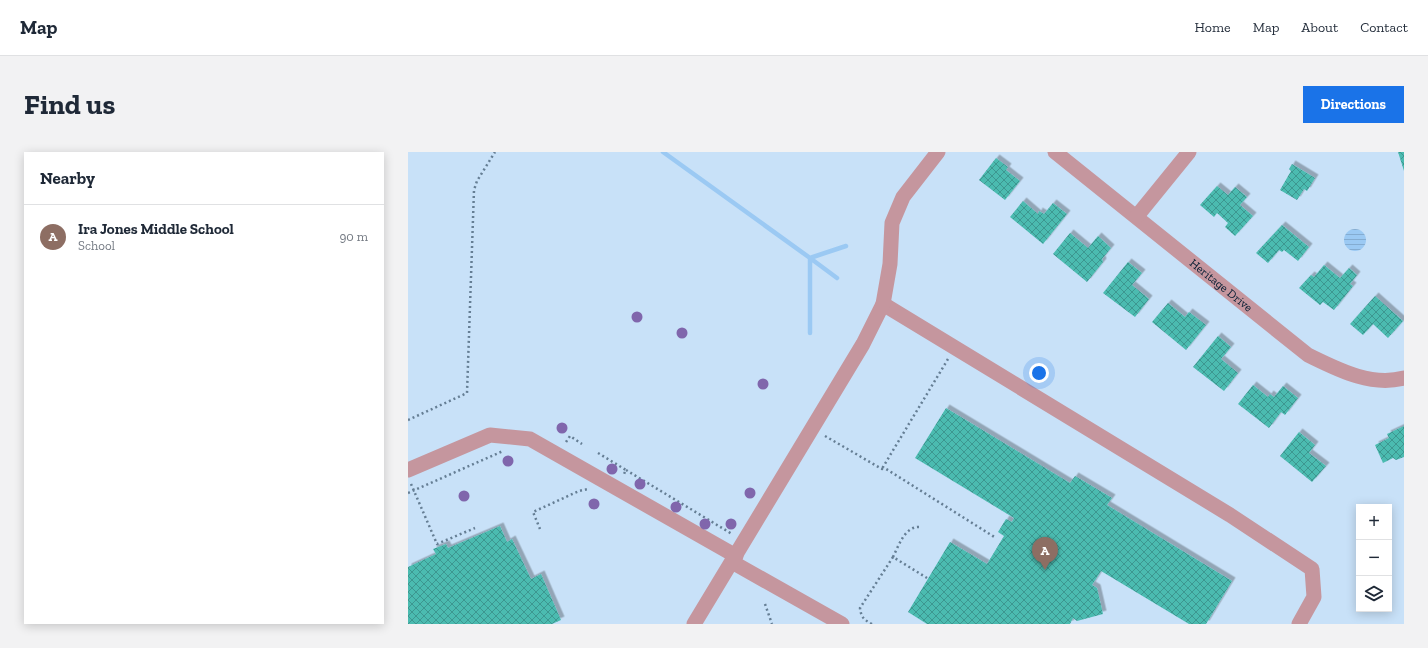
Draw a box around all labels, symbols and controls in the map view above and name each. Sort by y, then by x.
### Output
text: Map [20,16,57,39]
text: Home [1195,19,1231,36]
text: Map [1253,19,1279,36]
text: About [1301,19,1338,36]
text: Contact [1360,19,1408,36]
button: Directions [1303,86,1404,123]
text: Find us [24,88,115,121]
text: Nearby [40,168,95,188]
text: Ira Jones Middle School [78,220,234,238]
text: A [49,229,57,244]
text: 90 m [339,229,368,244]
text: School [78,238,115,253]
street label: Heritage Drive [1187,256,1256,315]
your location [1029,363,1049,383]
map controls [1356,504,1392,612]
button: + [1356,504,1392,540]
pin: A [1032,537,1058,570]
button: − [1356,540,1392,576]
button: layers [1356,576,1392,612]

